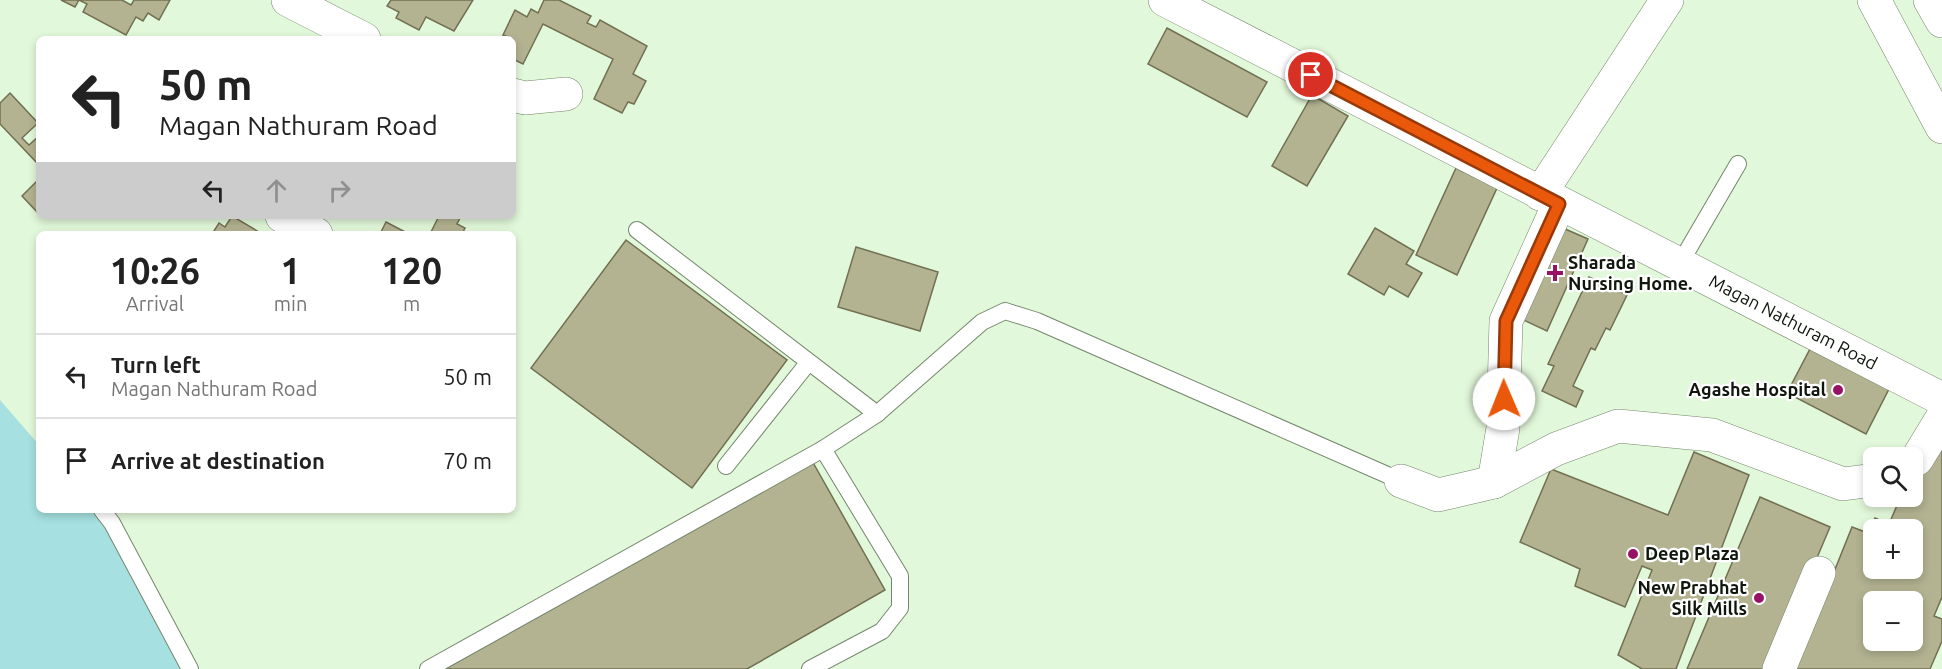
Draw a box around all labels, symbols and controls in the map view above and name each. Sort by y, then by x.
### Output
pin [1285,49,1336,100]
icon: arrive [1294,58,1327,91]
icon: left [60,60,138,138]
text: 50 m [159,61,253,108]
text: Magan Nathuram Road [159,110,438,140]
icon: left [197,174,230,207]
icon: ahead [260,174,293,207]
icon: right [323,174,356,207]
text: 10:26 [110,250,200,291]
text: 1 [280,250,301,291]
text: 120 [381,250,442,291]
place label: Sharada Nursing Home. [1568,252,1692,293]
marker: Sharada Nursing Home. [1546,264,1564,282]
street label: Magan Nathuram Road [1706,270,1881,373]
text: Arrival [126,292,184,315]
text: min [274,292,307,315]
text: m [403,292,420,315]
text: Turn left [111,352,201,377]
icon: left [60,360,93,393]
text: 50 m [443,364,492,389]
position arrow [1472,367,1536,431]
text: Magan Nathuram Road [111,377,317,400]
place label: Agashe Hospital [1689,379,1827,399]
marker: Agashe Hospital [1831,383,1845,397]
icon: arrive [60,444,93,477]
map controls [1863,447,1923,651]
button: search [1863,447,1923,507]
text: Arrive at destination [111,448,325,473]
text: 70 m [443,448,492,473]
button: + [1863,519,1923,579]
place label: Deep Plaza [1645,543,1739,563]
marker: Deep Plaza [1626,547,1640,561]
place label: New Prabhat Silk Mills [1638,577,1747,618]
marker: New Prabhat Silk Mills [1752,591,1766,605]
button: − [1863,591,1923,651]

